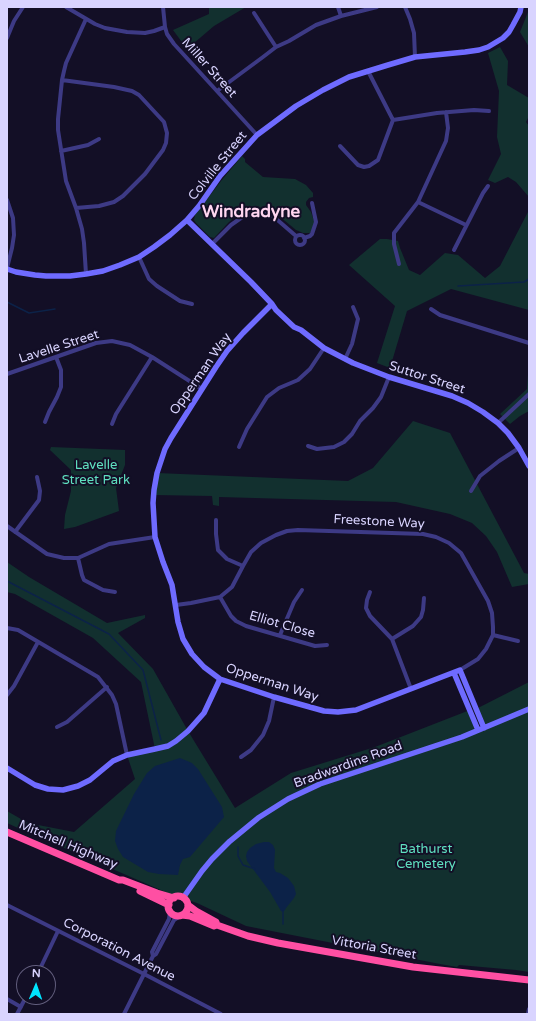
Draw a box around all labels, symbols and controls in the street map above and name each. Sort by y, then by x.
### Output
street label: Miller Street [178,35,240,101]
street label: Colville Street [185,128,251,204]
district label: Windradyne [202,203,300,223]
street label: Lavelle Street [17,327,101,367]
street label: Opperman Way [167,330,235,418]
street label: Suttor Street [387,358,467,398]
park label: Lavelle Street Park [62,458,130,489]
street label: Freestone Way [333,512,425,532]
street label: Elliot Close [247,608,317,642]
street label: Opperman Way [224,661,320,705]
street label: Bradwardine Road [292,738,404,792]
street label: Mitchell Highway [16,817,120,873]
park label: Bathurst Cemetery [396,842,456,873]
street label: Corporation Avenue [60,915,178,985]
street label: Vittoria Street [330,933,418,963]
north arrow [16,965,56,1005]
text: N [32,967,41,980]

